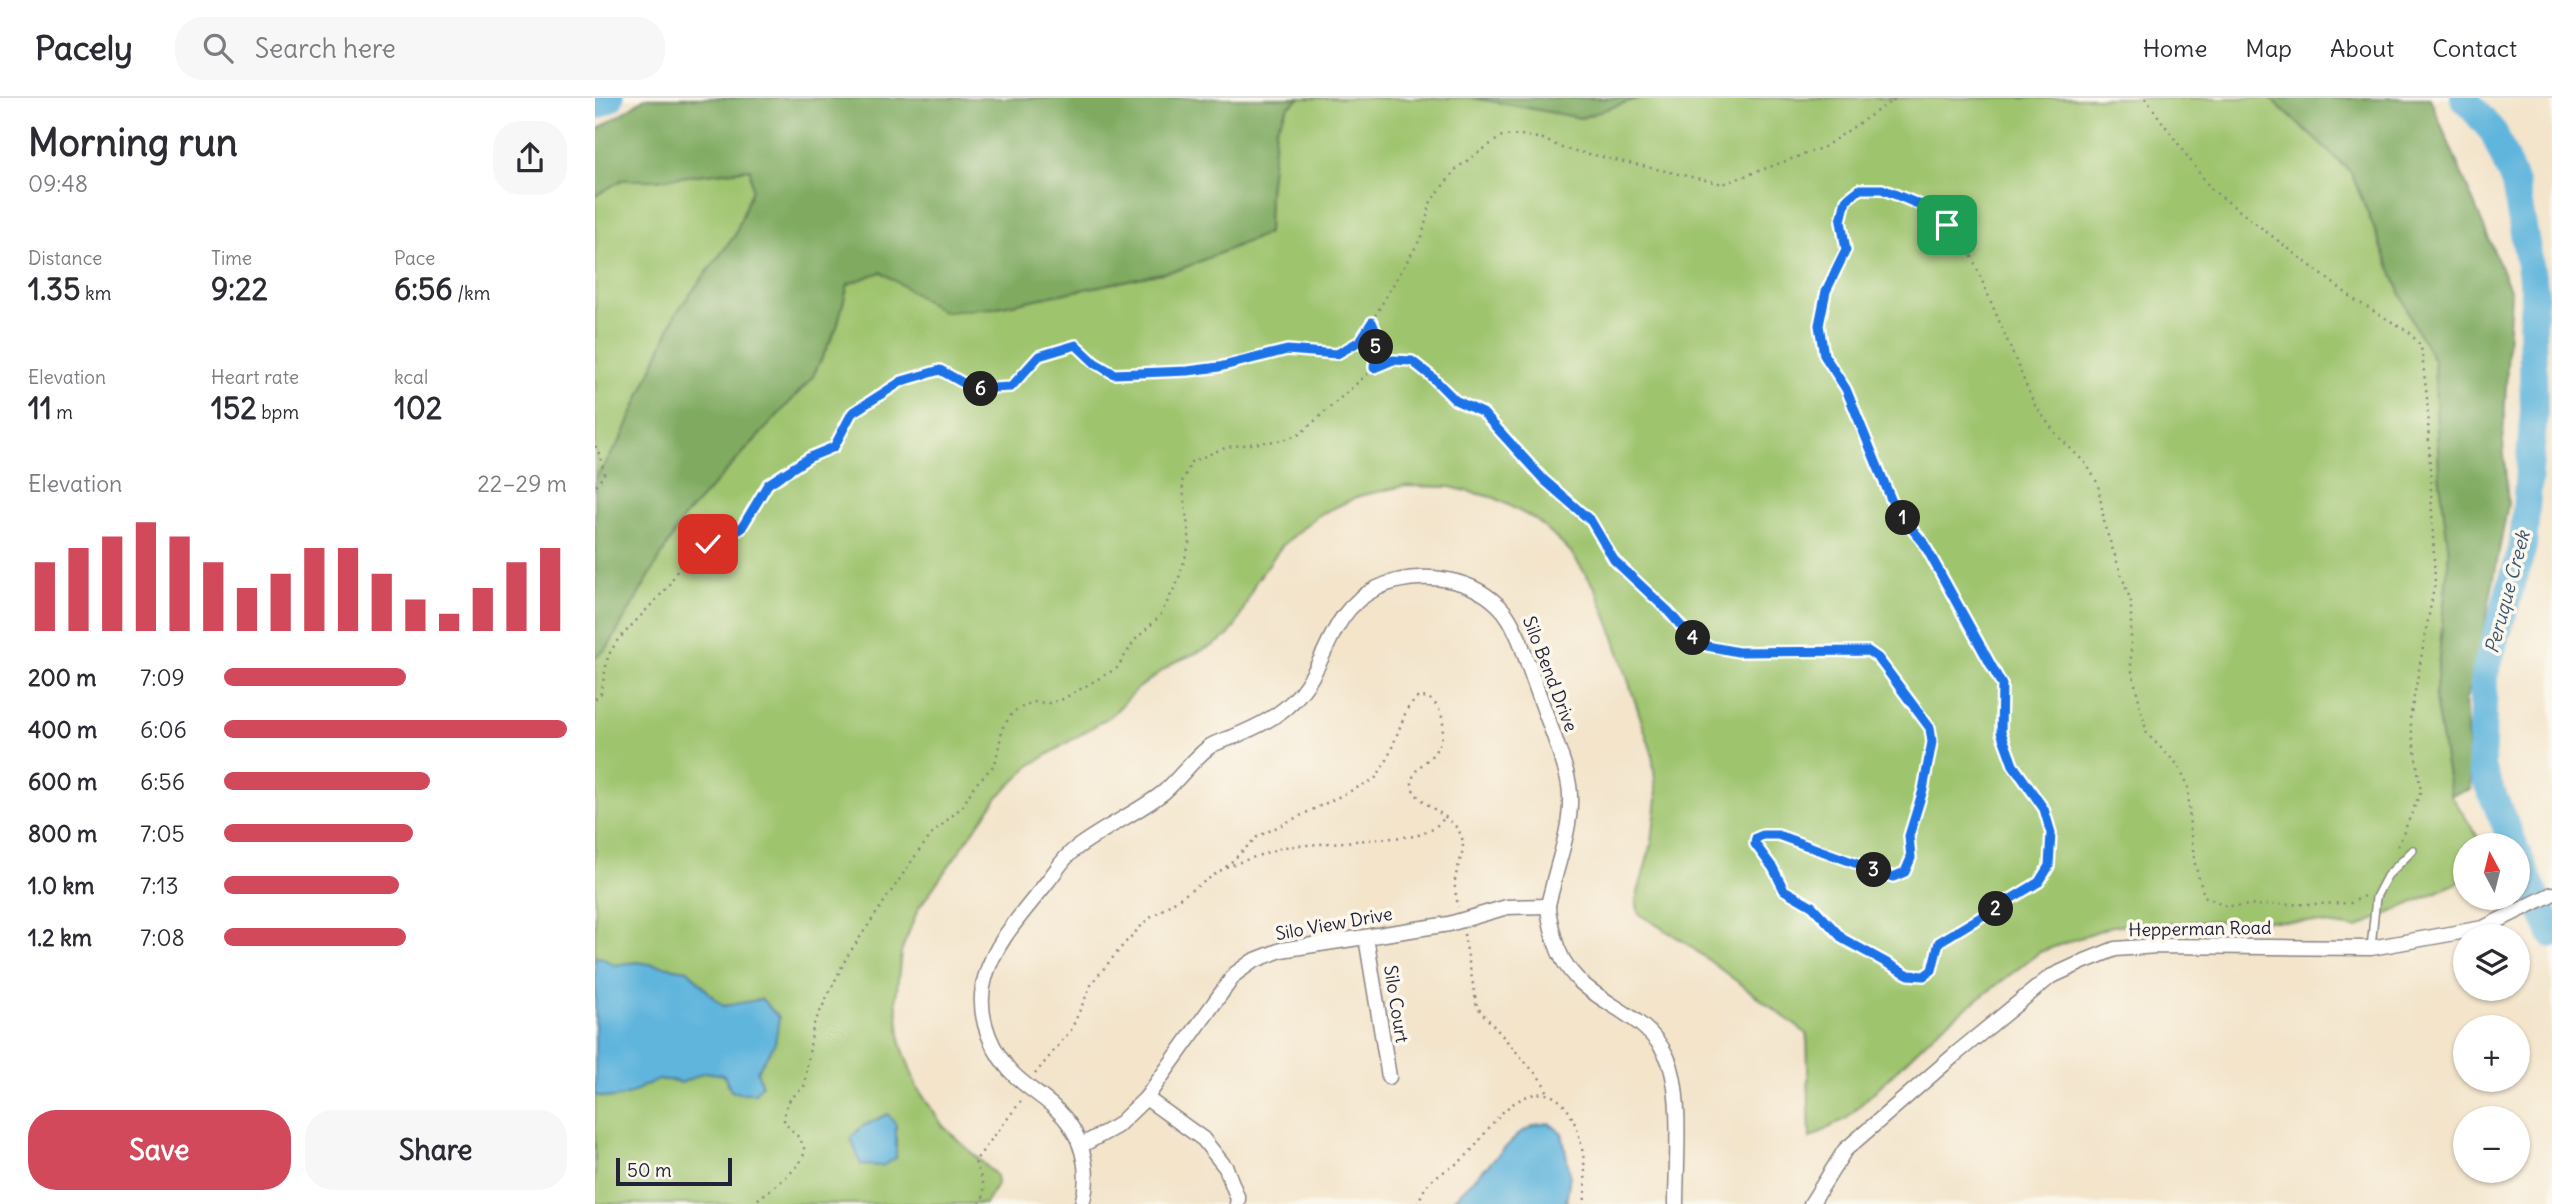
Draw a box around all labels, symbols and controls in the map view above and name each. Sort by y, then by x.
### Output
search box [175,17,665,80]
text: Pacely [35,27,133,69]
icon: search [199,29,237,67]
text: Search here [255,32,396,65]
text: Home [2143,33,2207,63]
text: Map [2245,33,2292,63]
text: About [2330,33,2394,63]
text: Contact [2432,33,2517,63]
text: Morning run [28,119,238,166]
button: share [493,121,567,195]
text: 09:48 [28,169,88,198]
pin [1917,195,1977,255]
icon: arrive [1928,206,1966,244]
text: Distance [28,246,102,270]
text: Time [211,246,252,270]
text: Pace [394,246,435,270]
text: 1.35 [28,270,80,308]
text: 9:22 [211,270,268,308]
text: 6:56 [394,270,453,308]
text: km [80,281,111,305]
text: /km [453,281,490,305]
pin: 5 [1359,330,1393,364]
text: 5 [1370,334,1381,358]
text: Elevation [28,365,106,389]
text: Heart rate [211,365,299,389]
text: kcal [394,365,428,389]
pin: 6 [963,372,999,406]
text: 6 [975,376,986,400]
text: 11 [28,389,52,427]
text: 152 [211,389,257,427]
text: 102 [394,389,442,427]
text: m [52,400,73,424]
text: bpm [257,400,299,424]
text: Elevation [28,469,122,498]
text: 22–29 m [477,469,567,498]
pin: 1 [1885,500,1921,536]
text: 1 [1899,505,1906,529]
pin [678,514,738,574]
icon: check [689,525,727,563]
water label: Peruque Creek [2479,527,2535,656]
street label: Silo Bend Drive [1518,613,1583,735]
pin: 4 [1675,620,1711,656]
text: 4 [1687,625,1698,649]
text: 200 m [28,663,97,692]
text: 7:09 [140,663,185,692]
text: 400 m [28,715,97,744]
text: 6:06 [140,715,187,744]
text: 600 m [28,767,97,796]
text: 6:56 [140,767,185,796]
text: 800 m [28,819,97,848]
text: 7:05 [140,819,185,848]
north arrow [2453,833,2531,910]
map controls [2453,833,2530,1183]
pin: 3 [1857,852,1891,888]
text: 3 [1868,857,1879,881]
text: 1.0 km [28,871,94,900]
text: 7:13 [140,871,179,900]
pin: 2 [1979,892,2013,926]
text: 2 [1990,896,2001,920]
street label: Silo View Drive [1274,902,1394,945]
street label: Hepperman Road [2128,916,2272,941]
text: 1.2 km [28,923,92,952]
text: 7:08 [140,923,185,952]
button: layers [2453,924,2530,1001]
street label: Silo Court [1379,964,1414,1044]
button: + [2453,1015,2530,1092]
button: − [2453,1106,2530,1183]
button: Save [28,1110,291,1190]
button: Share [305,1110,567,1190]
scale bar [616,1155,731,1187]
text: 50 m [627,1158,672,1182]

